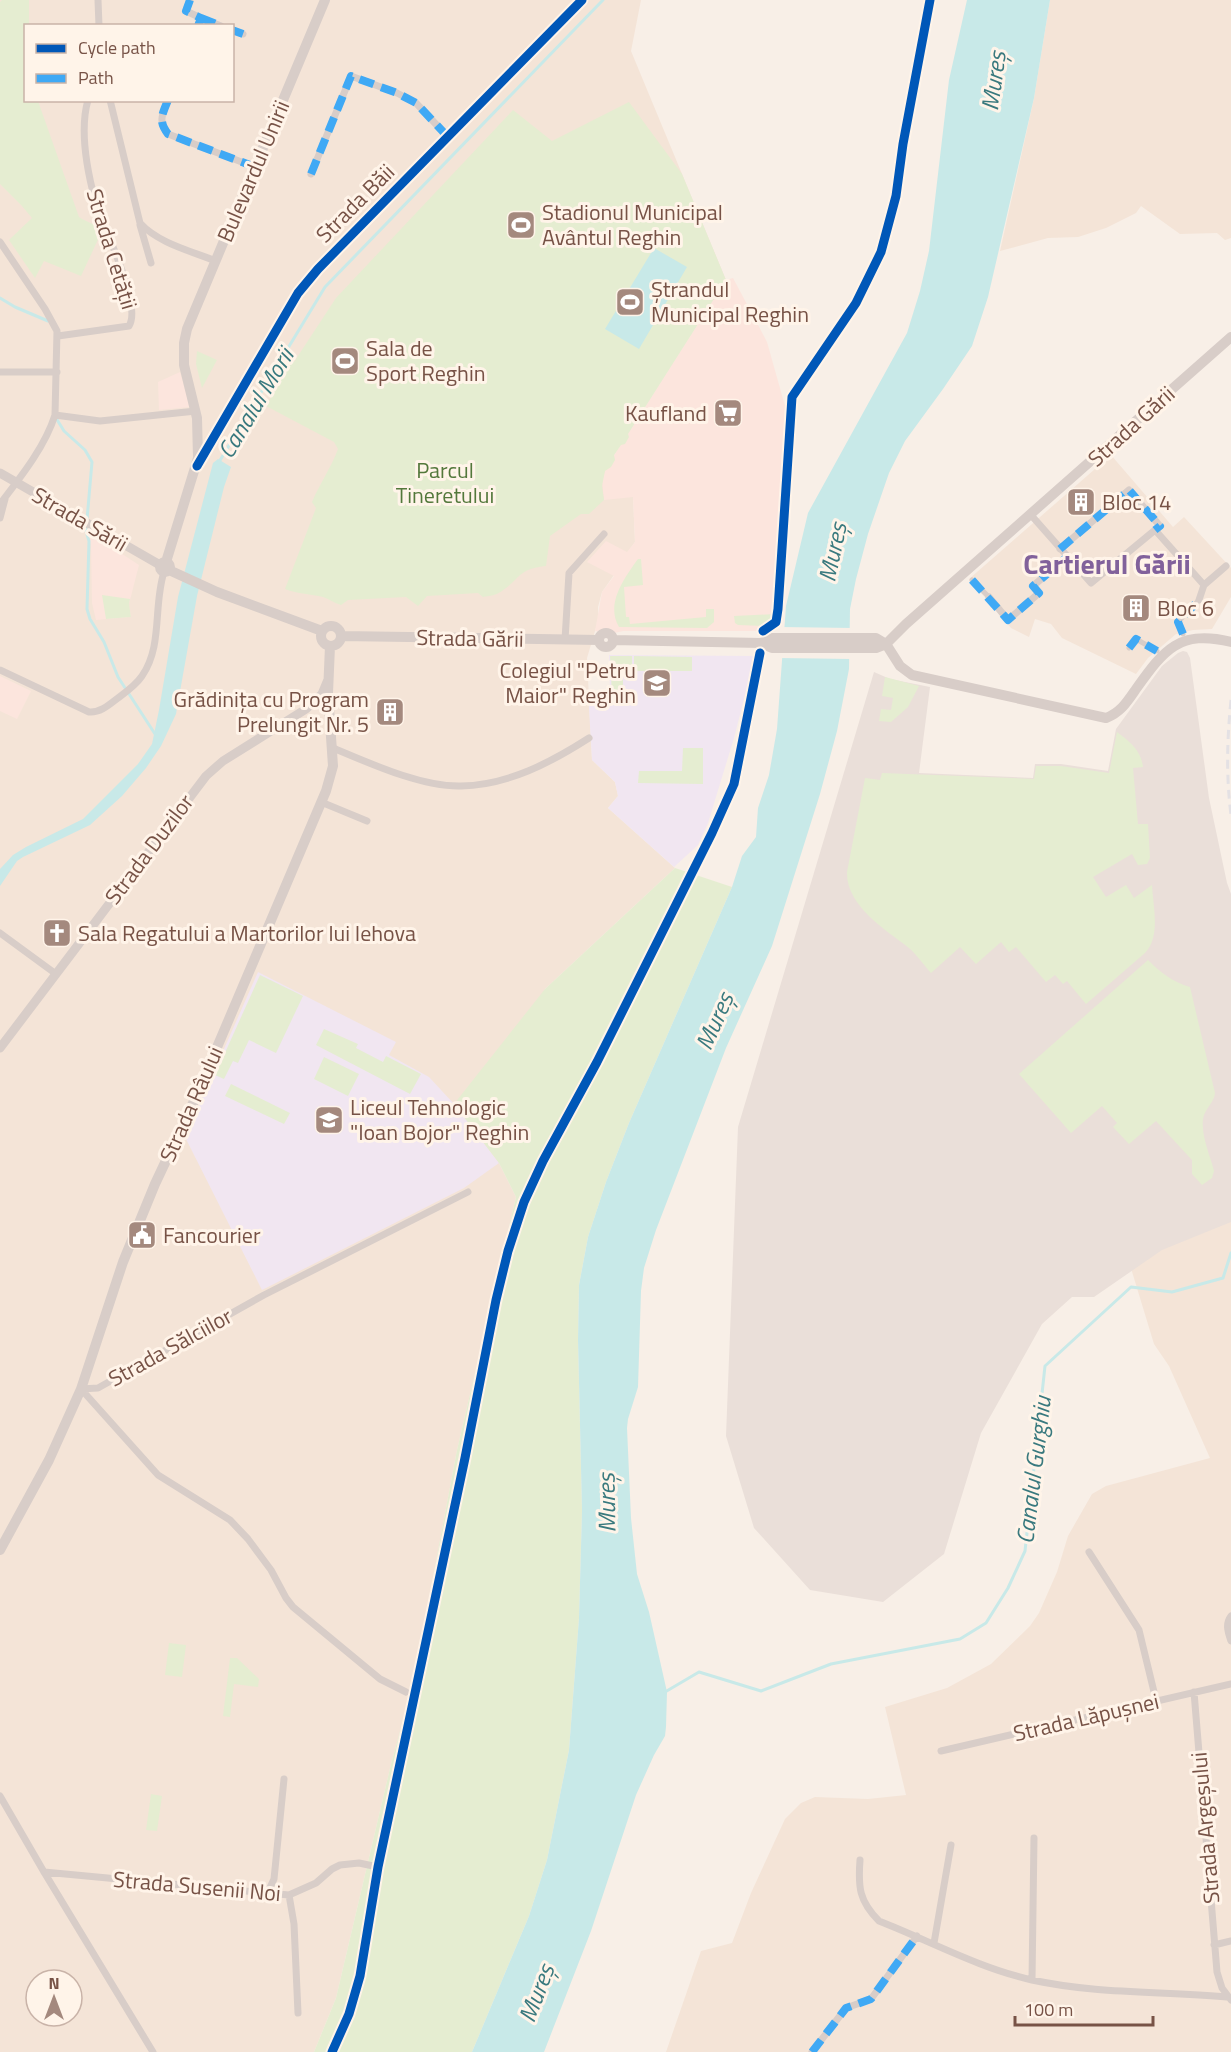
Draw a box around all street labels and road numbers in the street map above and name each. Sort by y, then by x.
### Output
street label: Bulevardul Unirii [208,95,298,247]
street label: Strada Băii [308,156,402,250]
street label: Strada Cetății [78,184,146,314]
street label: Strada Gării [1080,377,1182,475]
street label: Strada Sării [26,478,134,560]
street label: Strada Gării [416,620,524,656]
street label: Strada Duzilor [96,786,202,911]
street label: Strada Râului [150,1041,232,1167]
street label: Strada Sălciilor [102,1299,239,1395]
street label: Strada Lăpușnei [1010,1684,1162,1750]
street label: Strada Argeșului [1181,1751,1229,1905]
street label: Strada Susenii Noi [112,1862,282,1910]

